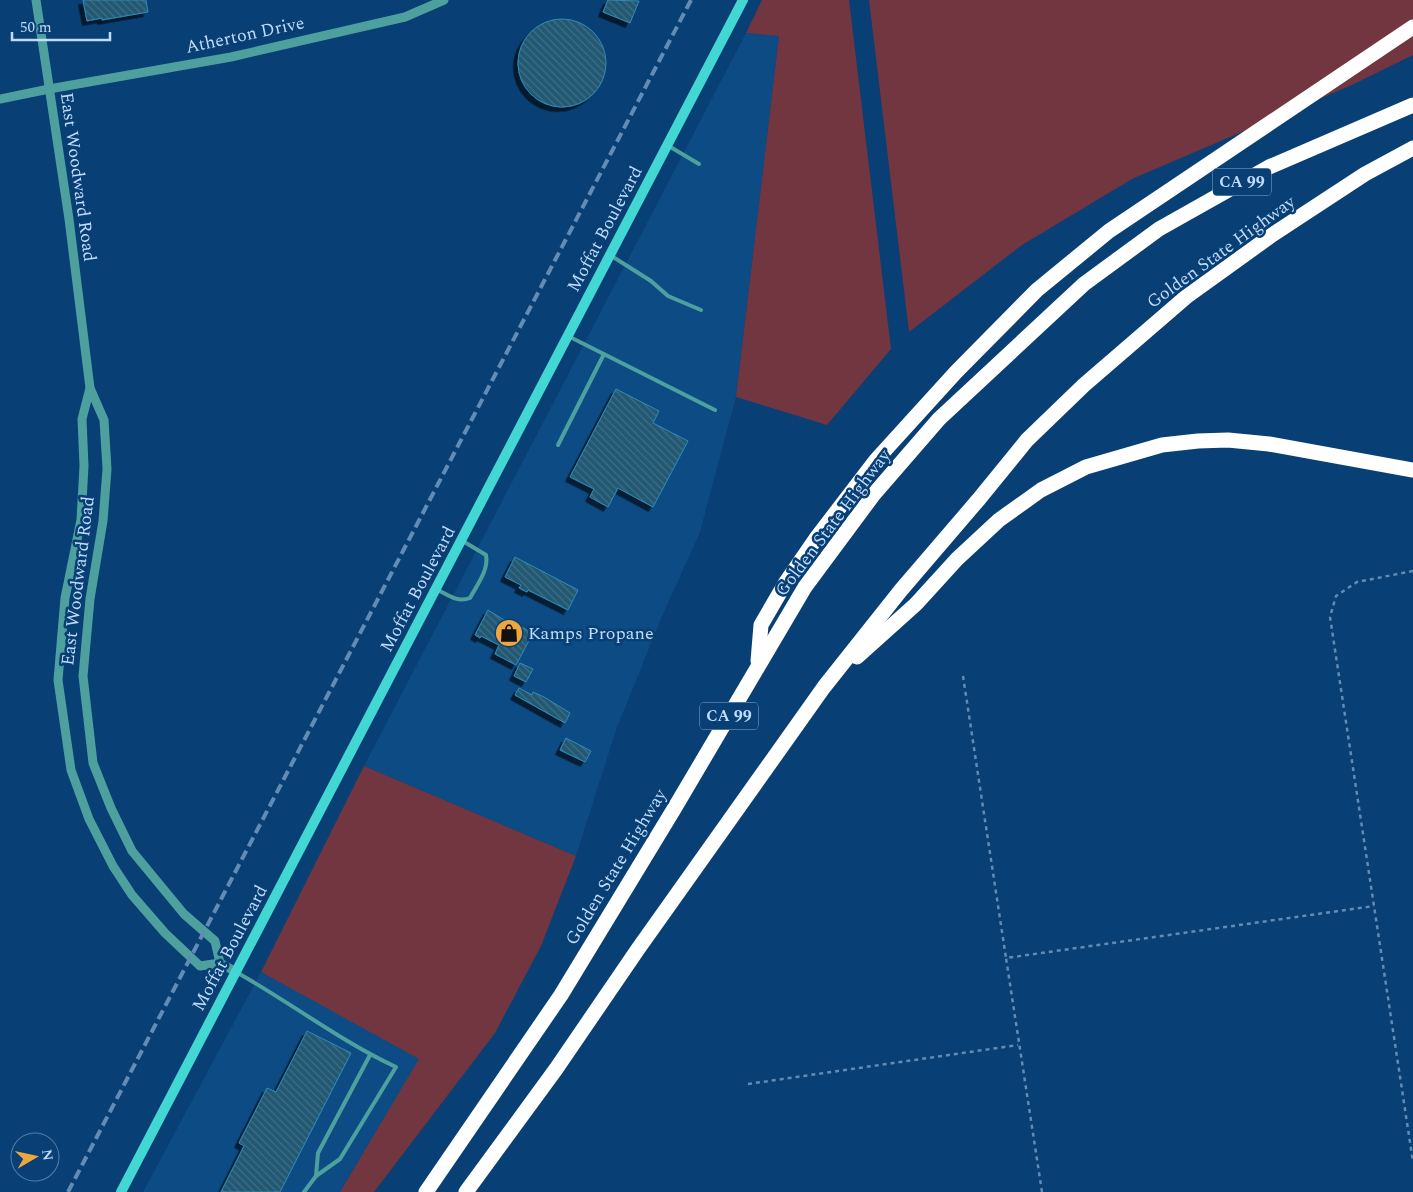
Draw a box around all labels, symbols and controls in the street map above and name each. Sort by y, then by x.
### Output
street label: Atherton Drive [183,9,307,61]
scale bar [12,10,110,42]
text: 50 m [20,16,52,39]
street label: East Woodward Road [53,91,103,263]
street label: Moffat Boulevard [560,161,650,297]
road number: CA 99 [1213,168,1271,196]
street label: Golden State Highway [1141,188,1302,315]
street label: Golden State Highway [769,443,898,602]
street label: East Woodward Road [54,495,102,667]
street label: Moffat Boulevard [373,521,463,657]
shop icon: Kamps Propane [494,618,524,648]
place label: Kamps Propane [528,620,654,647]
road number: CA 99 [700,702,758,729]
street label: Golden State Highway [559,783,674,950]
street label: Moffat Boulevard [185,880,275,1016]
north arrow [10,1132,60,1182]
text: N [36,1148,59,1162]

